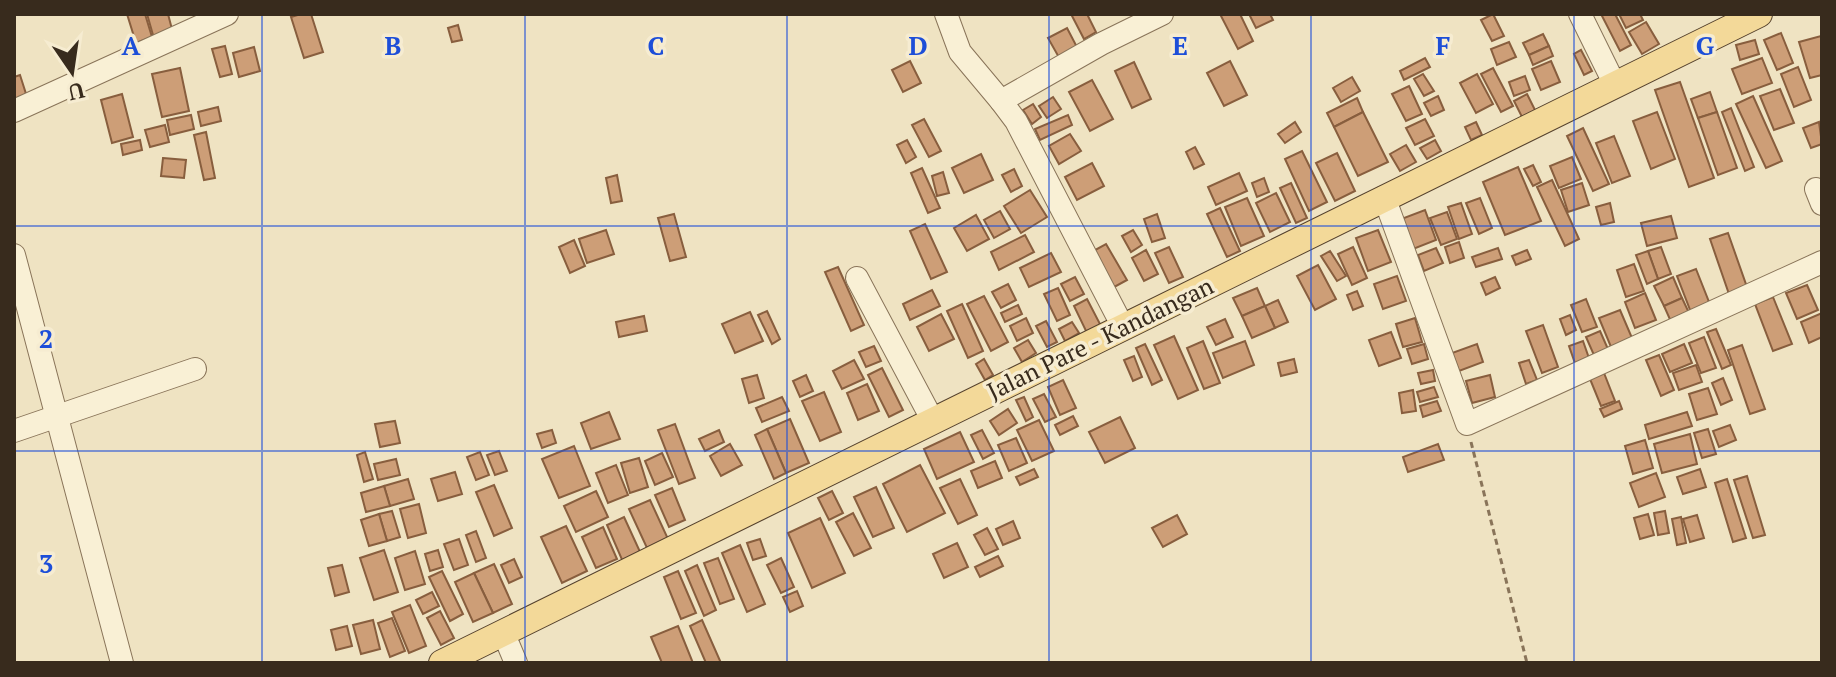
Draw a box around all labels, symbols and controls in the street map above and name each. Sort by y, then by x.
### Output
text: A [122,28,141,62]
text: B [385,28,401,62]
text: C [648,28,664,62]
text: D [908,28,928,62]
text: E [1172,28,1188,62]
text: F [1436,28,1451,62]
text: G [1696,28,1715,62]
north arrow [32,32,112,112]
text: U [65,76,88,108]
street label: Jalan Pare - Kandangan [982,269,1218,407]
text: 2 [39,321,53,355]
text: 3 [39,546,53,580]

